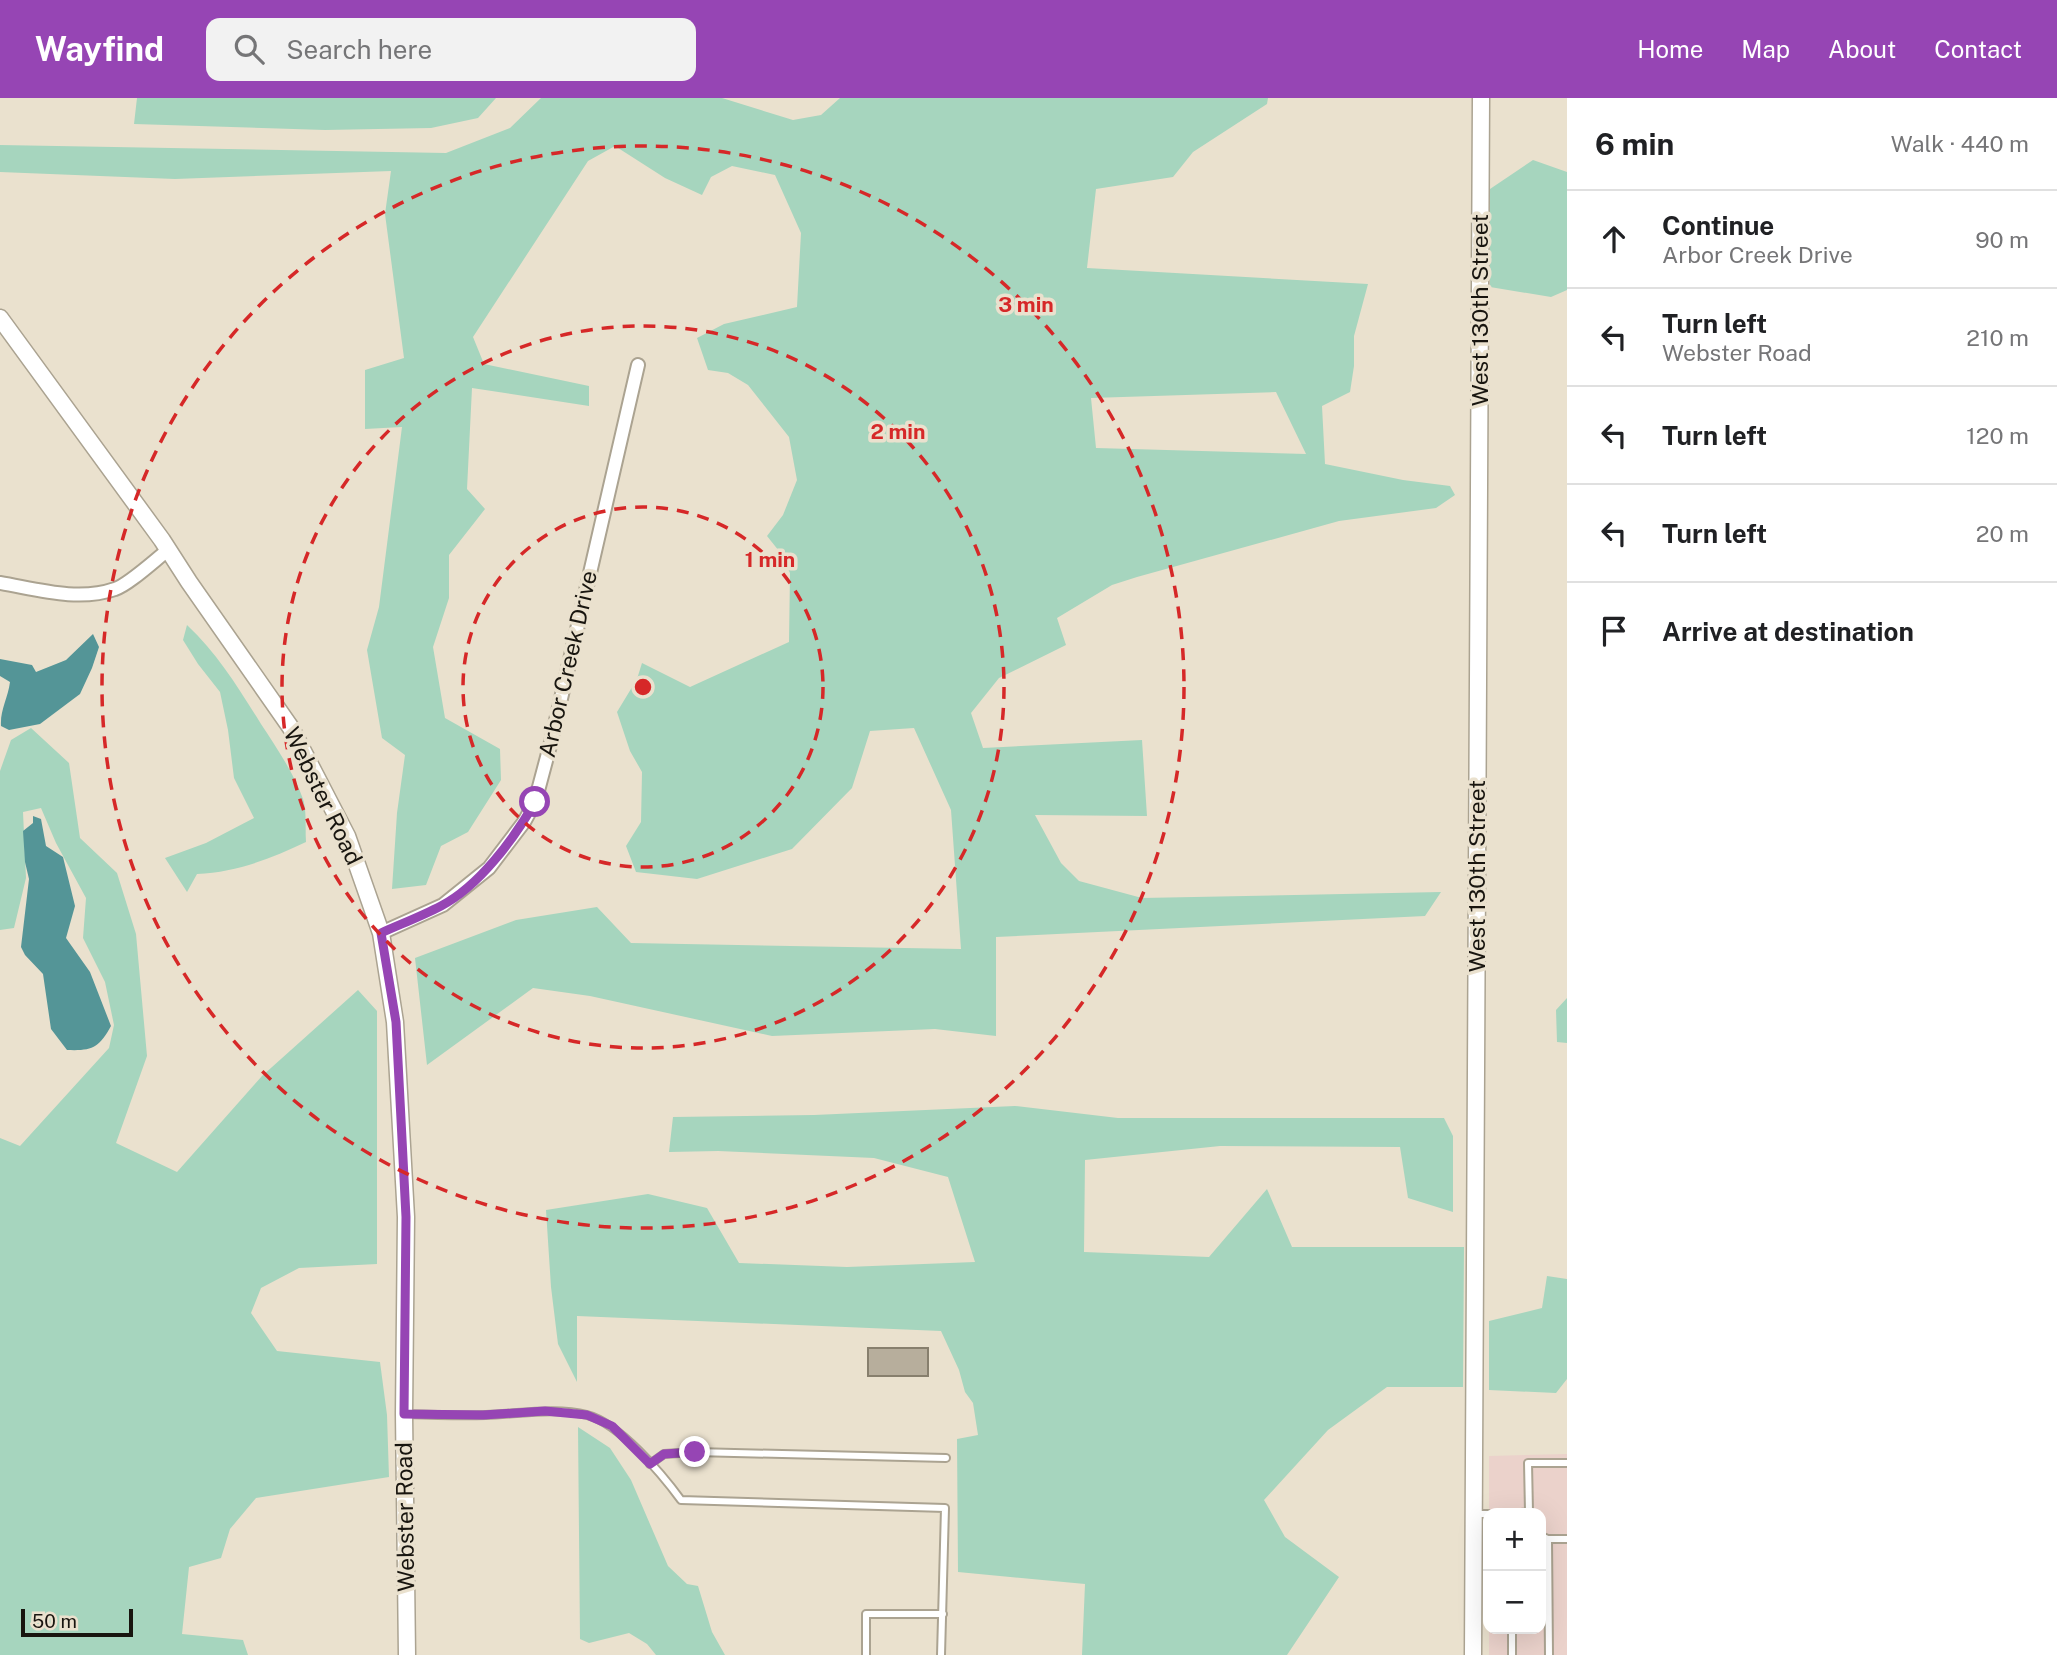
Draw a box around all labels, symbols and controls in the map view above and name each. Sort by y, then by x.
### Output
search box [206,18,696,81]
text: Wayfind [35,30,164,68]
icon: search [230,30,268,68]
text: Search here [286,34,432,65]
text: Home [1637,35,1703,63]
text: Map [1741,35,1790,63]
text: About [1828,35,1896,63]
text: Contact [1934,35,2022,63]
text: 6 min [1595,126,1674,162]
text: Walk · 440 m [1891,130,2029,157]
text: Continue [1662,210,1774,241]
street label: West 130th Street [1466,214,1493,406]
icon: ahead [1595,220,1633,258]
text: 90 m [1975,226,2029,253]
text: Arbor Creek Drive [1662,241,1853,268]
text: 3 min [998,292,1054,317]
text: Turn left [1662,308,1767,339]
icon: left [1595,318,1633,356]
text: 210 m [1966,324,2029,351]
text: Webster Road [1662,339,1812,366]
icon: left [1595,416,1633,454]
text: 2 min [870,419,926,444]
text: Turn left [1662,420,1767,451]
text: 120 m [1966,422,2029,449]
icon: left [1595,514,1633,552]
text: Turn left [1662,518,1767,549]
text: 20 m [1976,520,2029,547]
text: 1 min [745,547,795,572]
street label: Arbor Creek Drive [533,568,602,760]
icon: arrive [1595,612,1633,650]
text: Arrive at destination [1662,616,1914,647]
centre of rings [631,675,655,699]
street label: Webster Road [279,723,368,869]
street label: West 130th Street [1463,780,1490,972]
route start [519,786,550,817]
route end [679,1436,710,1467]
street label: Webster Road [390,1442,419,1592]
map controls [1483,1508,1546,1634]
button: + [1483,1508,1546,1571]
button: − [1483,1571,1546,1634]
scale bar [21,1606,133,1638]
text: 50 m [32,1610,77,1632]

